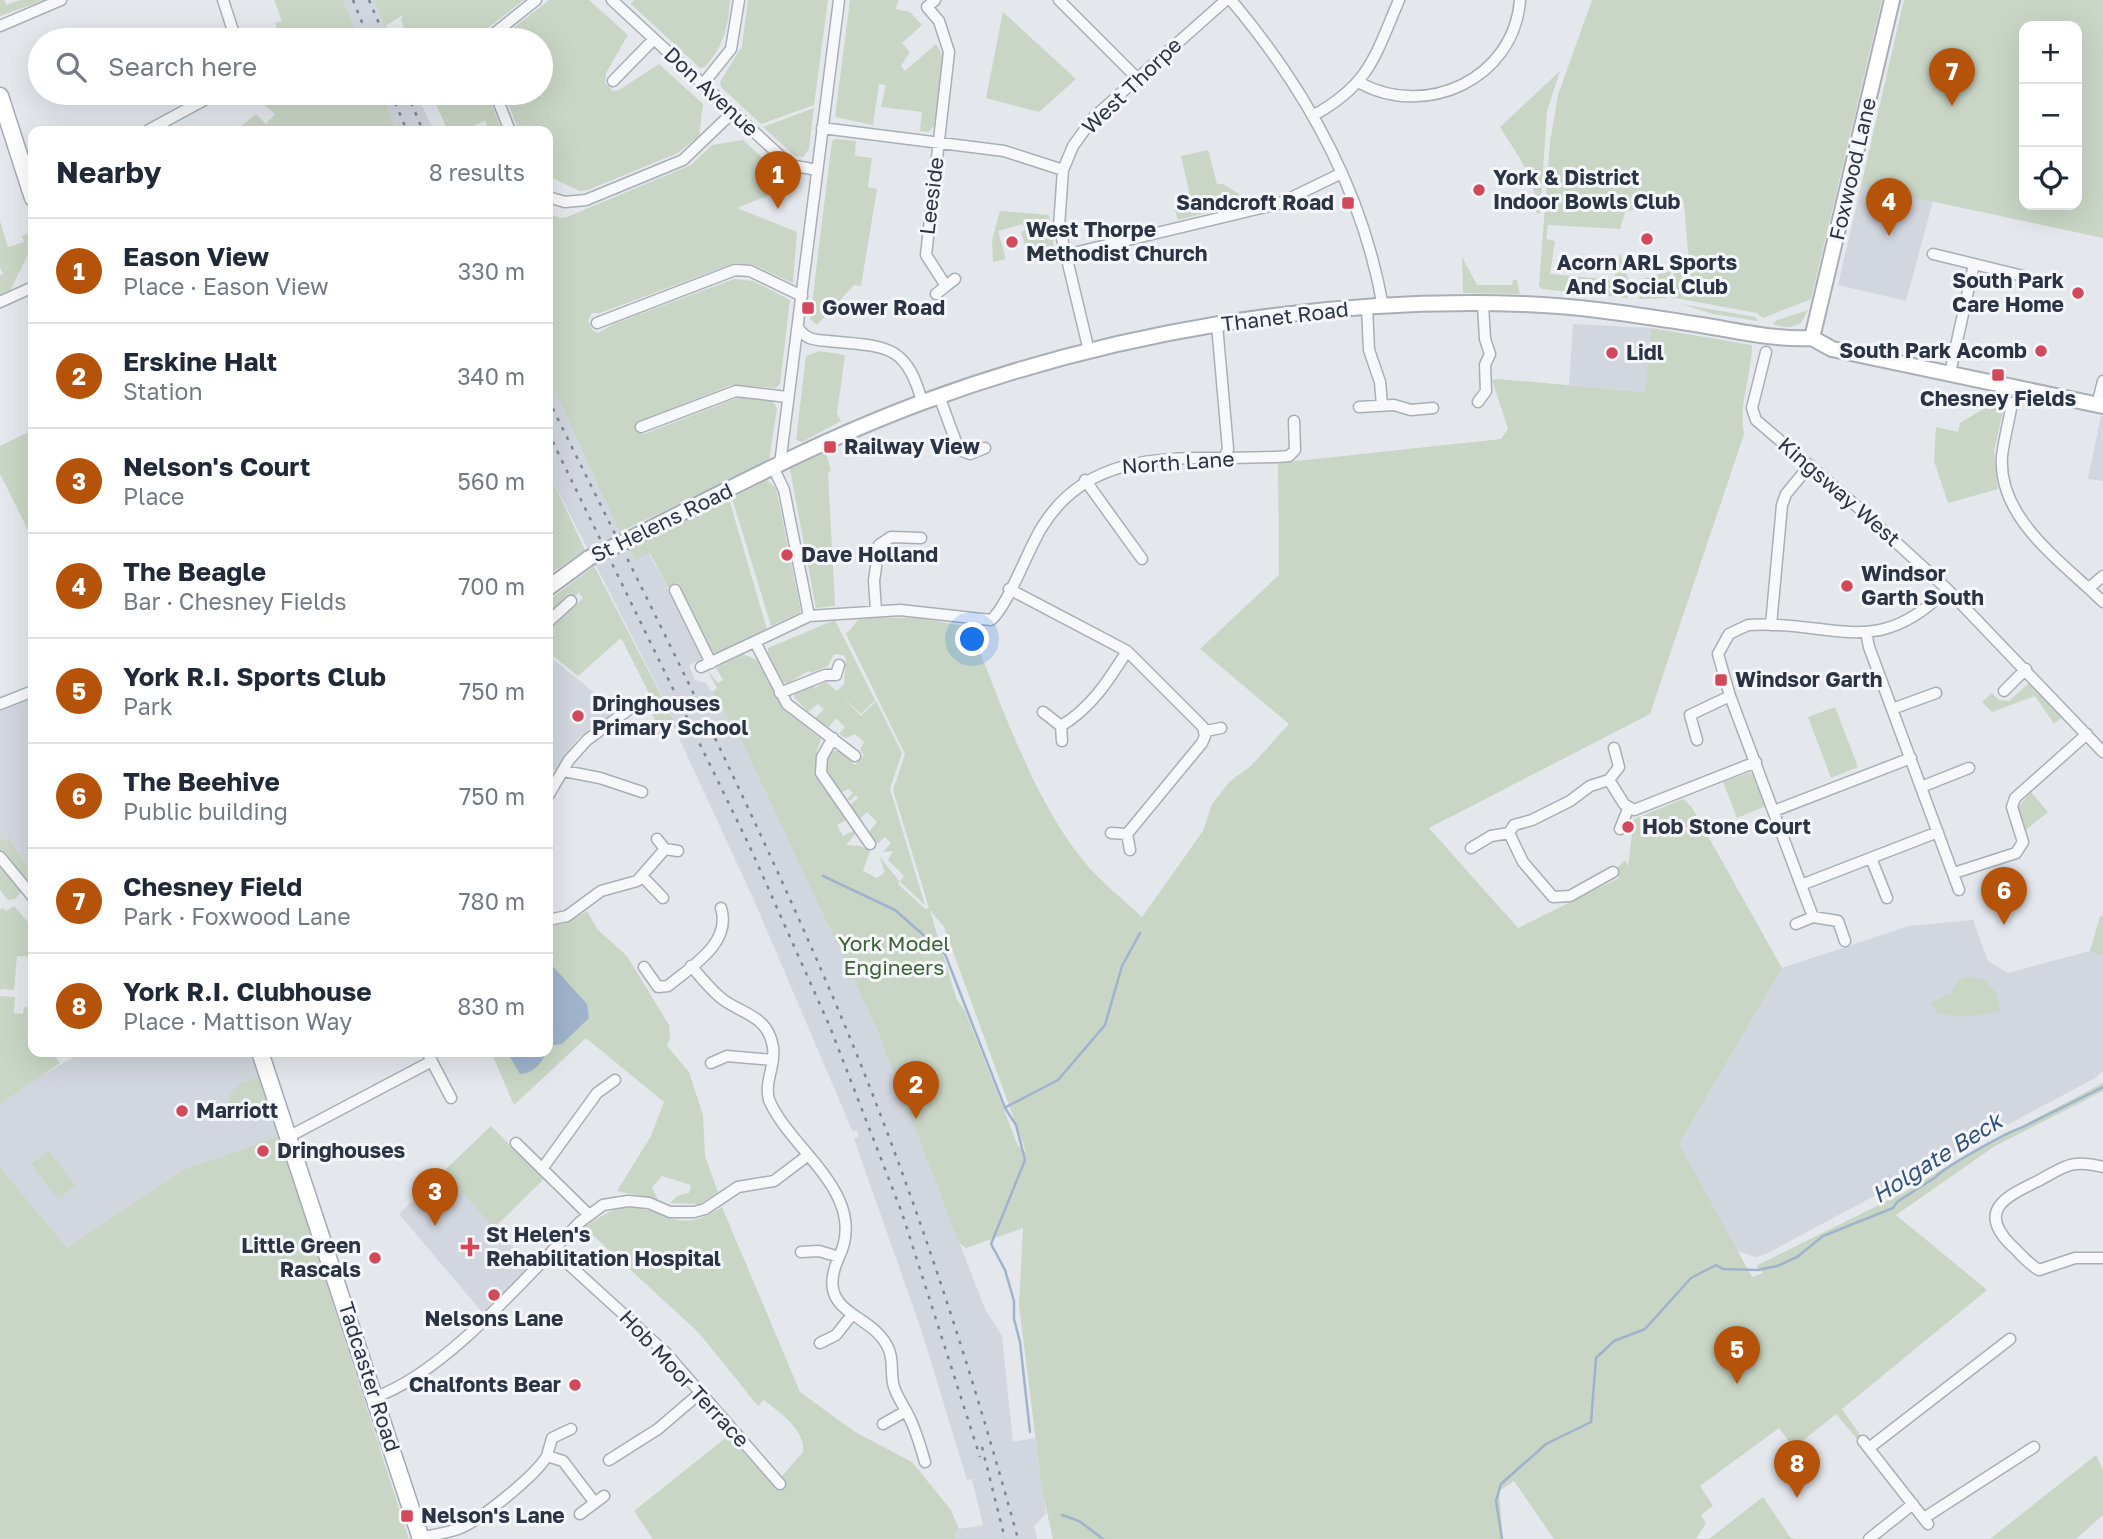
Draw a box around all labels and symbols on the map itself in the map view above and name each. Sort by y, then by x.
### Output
street label: West Thorpe [1076,31,1186,139]
street label: Don Avenue [659,41,764,142]
pin: 7 [1929,48,1975,106]
street label: Foxwood Lane [1823,95,1881,243]
pin: 1 [755,151,801,209]
street label: Leeside [913,156,949,236]
place label: York & District Indoor Bowls Club [1493,164,1681,214]
pin: 4 [1866,178,1912,236]
marker: York & District Indoor Bowls Club [1471,182,1487,198]
place label: Sandcroft Road [1176,189,1334,215]
marker: Sandcroft Road [1340,195,1356,211]
place label: West Thorpe Methodist Church [1026,216,1207,266]
marker: Acorn ARL Sports And Social Club [1639,231,1655,247]
marker: West Thorpe Methodist Church [1004,234,1020,250]
place label: Acorn ARL Sports And Social Club [1557,249,1738,299]
place label: South Park Care Home [1952,267,2064,317]
marker: South Park Care Home [2070,285,2086,301]
place label: Gower Road [822,294,945,320]
street label: Thanet Road [1220,295,1350,337]
marker: Gower Road [800,300,816,316]
place label: South Park Acomb [1839,337,2027,363]
place label: Lidl [1626,339,1664,365]
marker: South Park Acomb [2033,343,2049,359]
marker: Lidl [1604,345,1620,361]
marker: Chesney Fields [1990,367,2006,383]
place label: Chesney Fields [1920,385,2077,411]
street label: Kingsway West [1773,431,1906,551]
place label: Railway View [844,433,981,459]
marker: Railway View [822,439,838,455]
street label: North Lane [1121,445,1235,479]
street label: St Helens Road [587,477,737,568]
place label: Dave Holland [801,541,938,567]
marker: Dave Holland [779,547,795,563]
place label: Windsor Garth South [1861,560,1984,610]
marker: Windsor Garth South [1839,578,1855,594]
your location [955,622,989,656]
place label: Windsor Garth [1735,666,1883,692]
marker: Windsor Garth [1713,672,1729,688]
place label: Dringhouses Primary School [592,690,748,740]
marker: Dringhouses Primary School [570,708,586,724]
place label: Hob Stone Court [1642,813,1811,839]
marker: Hob Stone Court [1620,819,1636,835]
pin: 6 [1981,867,2027,925]
park label: York Model Engineers [838,930,950,980]
pin: 2 [893,1061,939,1119]
place label: Marriott [196,1097,278,1123]
marker: Marriott [174,1103,190,1119]
water label: Holgate Beck [1866,1105,2008,1208]
place label: Dringhouses [277,1137,406,1163]
marker: Dringhouses [255,1143,271,1159]
pin: 3 [412,1168,458,1226]
place label: St Helen's Rehabilitation Hospital [486,1221,721,1271]
place label: Little Green Rascals [241,1232,361,1282]
marker: St Helen's Rehabilitation Hospital [460,1237,480,1257]
marker: Little Green Rascals [367,1250,383,1266]
marker: Nelsons Lane [486,1287,502,1303]
street label: Tadcaster Road [334,1299,406,1455]
street label: Hob Moor Terrace [614,1304,755,1452]
place label: Nelsons Lane [425,1305,563,1331]
pin: 5 [1714,1326,1760,1384]
place label: Chalfonts Bear [409,1371,561,1397]
marker: Chalfonts Bear [567,1377,583,1393]
pin: 8 [1774,1440,1820,1498]
place label: Nelson's Lane [421,1502,565,1528]
marker: Nelson's Lane [399,1508,415,1524]

